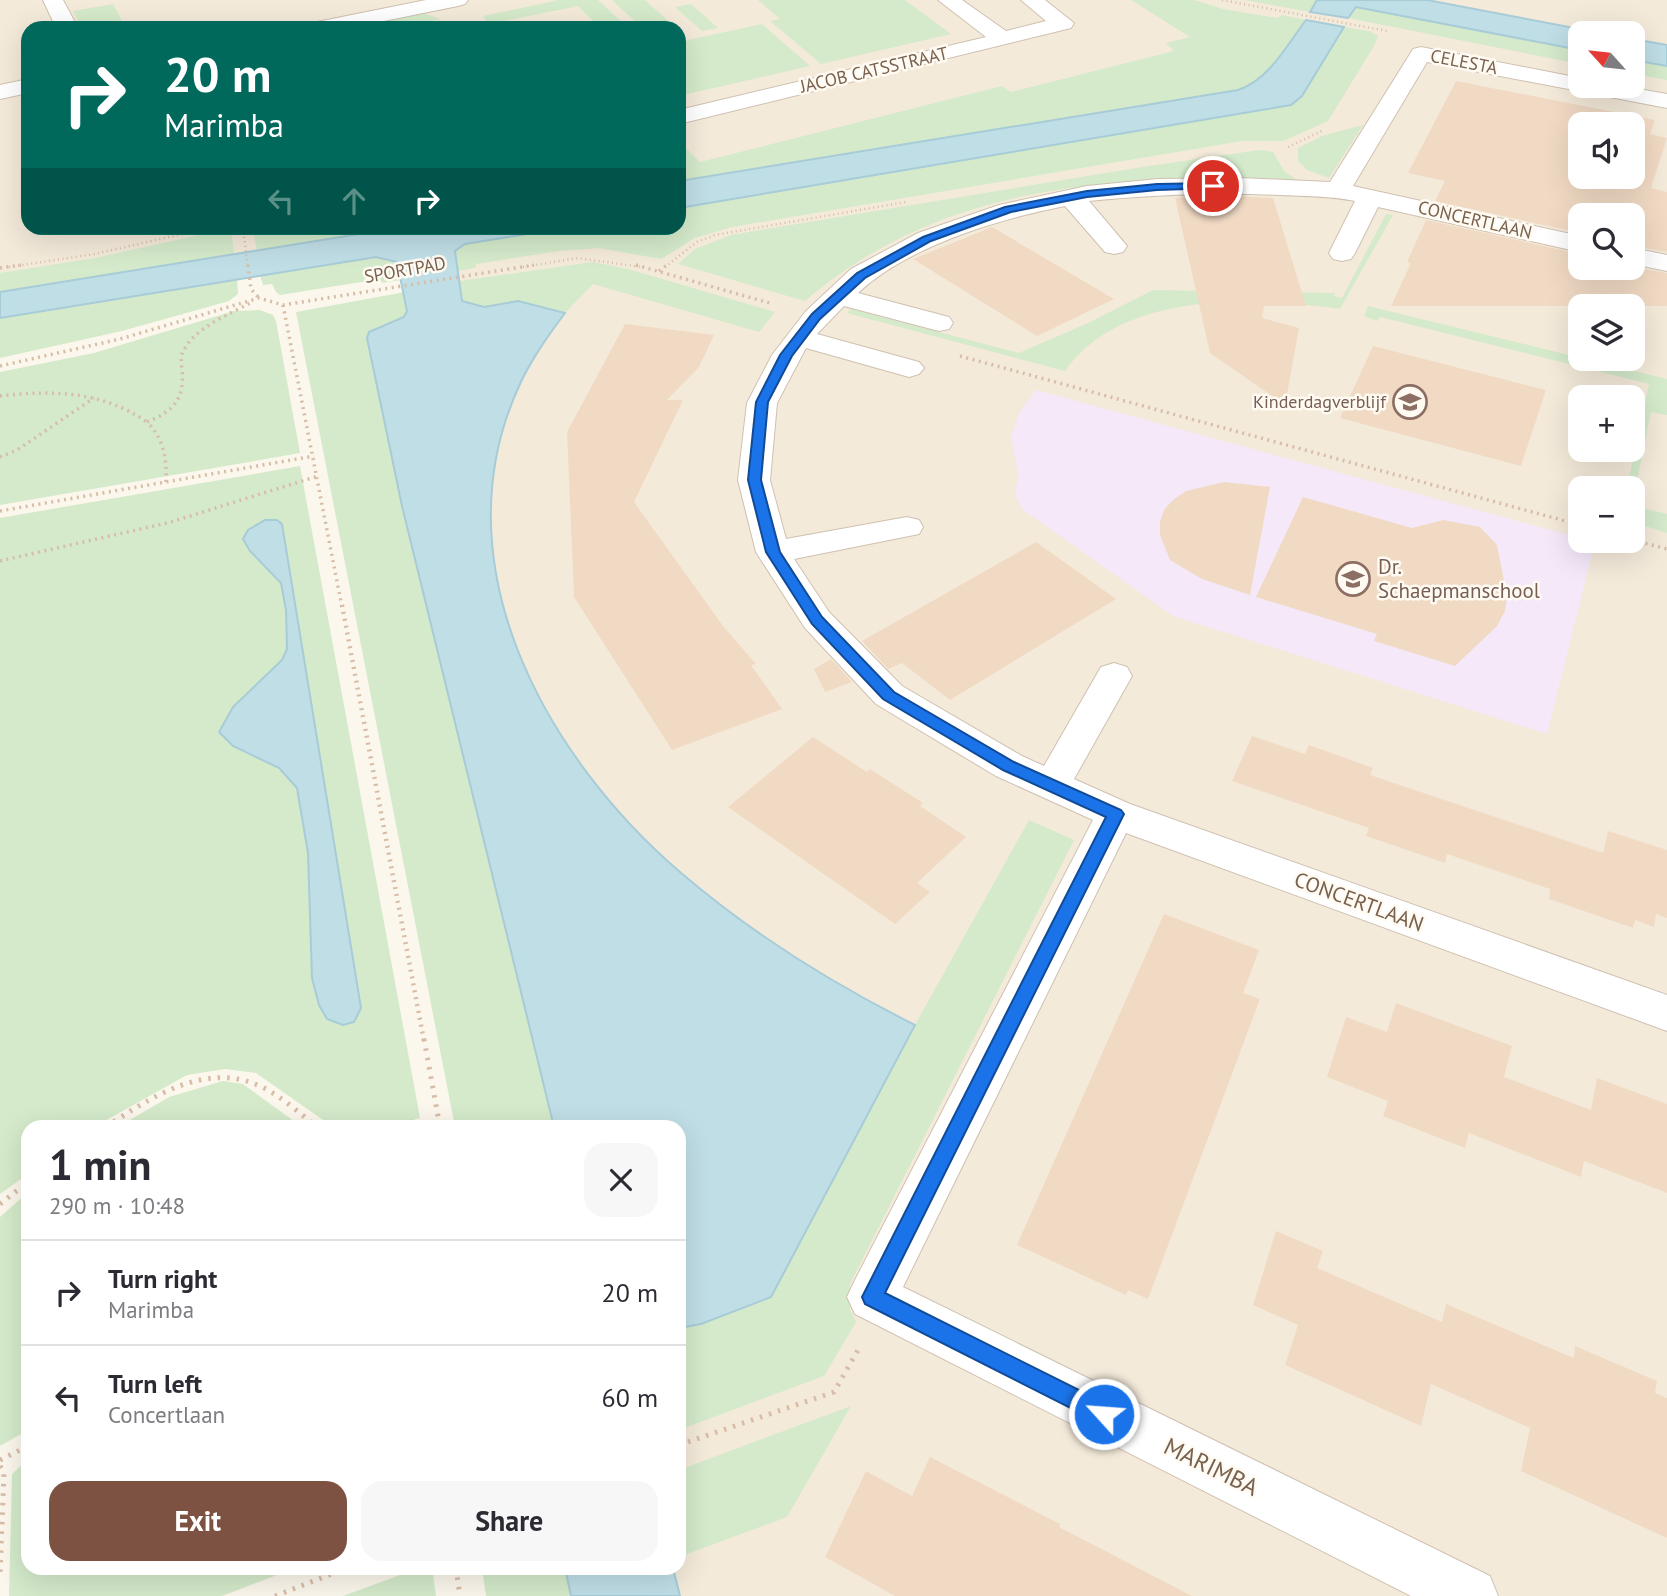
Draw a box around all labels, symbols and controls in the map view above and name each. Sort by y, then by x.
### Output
north arrow [1568,21,1645,98]
map controls [1568,21,1645,553]
street label: JACOB CATSSTRAAT [797,41,950,98]
text: 20 m [164,42,271,106]
street label: CELESTA [1429,44,1500,79]
icon: right [49,49,140,140]
text: Marimba [164,104,284,146]
button: sound [1568,112,1645,189]
pin [1183,156,1243,216]
icon: arrive [1194,167,1232,205]
icon: left [262,182,300,220]
icon: ahead [335,182,373,220]
icon: right [408,182,446,220]
street label: CONCERTLAAN [1416,195,1534,244]
button: search [1568,203,1645,280]
street label: SPORTPAD [362,251,448,288]
button: layers [1568,294,1645,371]
school or university icon: Kinderdagverblijf [1391,383,1429,421]
button: + [1568,385,1645,462]
place label: Kinderdagverblijf [1253,390,1387,413]
button: − [1568,476,1645,553]
place label: Dr. Schaepmanschool [1378,553,1540,604]
school or university icon: Dr. Schaepmanschool [1334,560,1372,598]
street label: CONCERTLAAN [1291,866,1428,937]
text: 1 min [49,1137,151,1192]
button: close [584,1143,658,1217]
text: 290 m · 10:48 [49,1191,185,1220]
text: Turn right [108,1262,217,1295]
icon: right [49,1274,87,1312]
text: 20 m [602,1276,658,1309]
text: Marimba [108,1295,194,1324]
text: Turn left [108,1367,202,1400]
position arrow [1067,1377,1141,1451]
icon: left [49,1379,87,1417]
text: 60 m [602,1381,658,1414]
text: Concertlaan [108,1400,225,1429]
street label: MARIMBA [1159,1430,1264,1503]
button: Exit [49,1481,347,1561]
button: Share [361,1481,658,1561]

